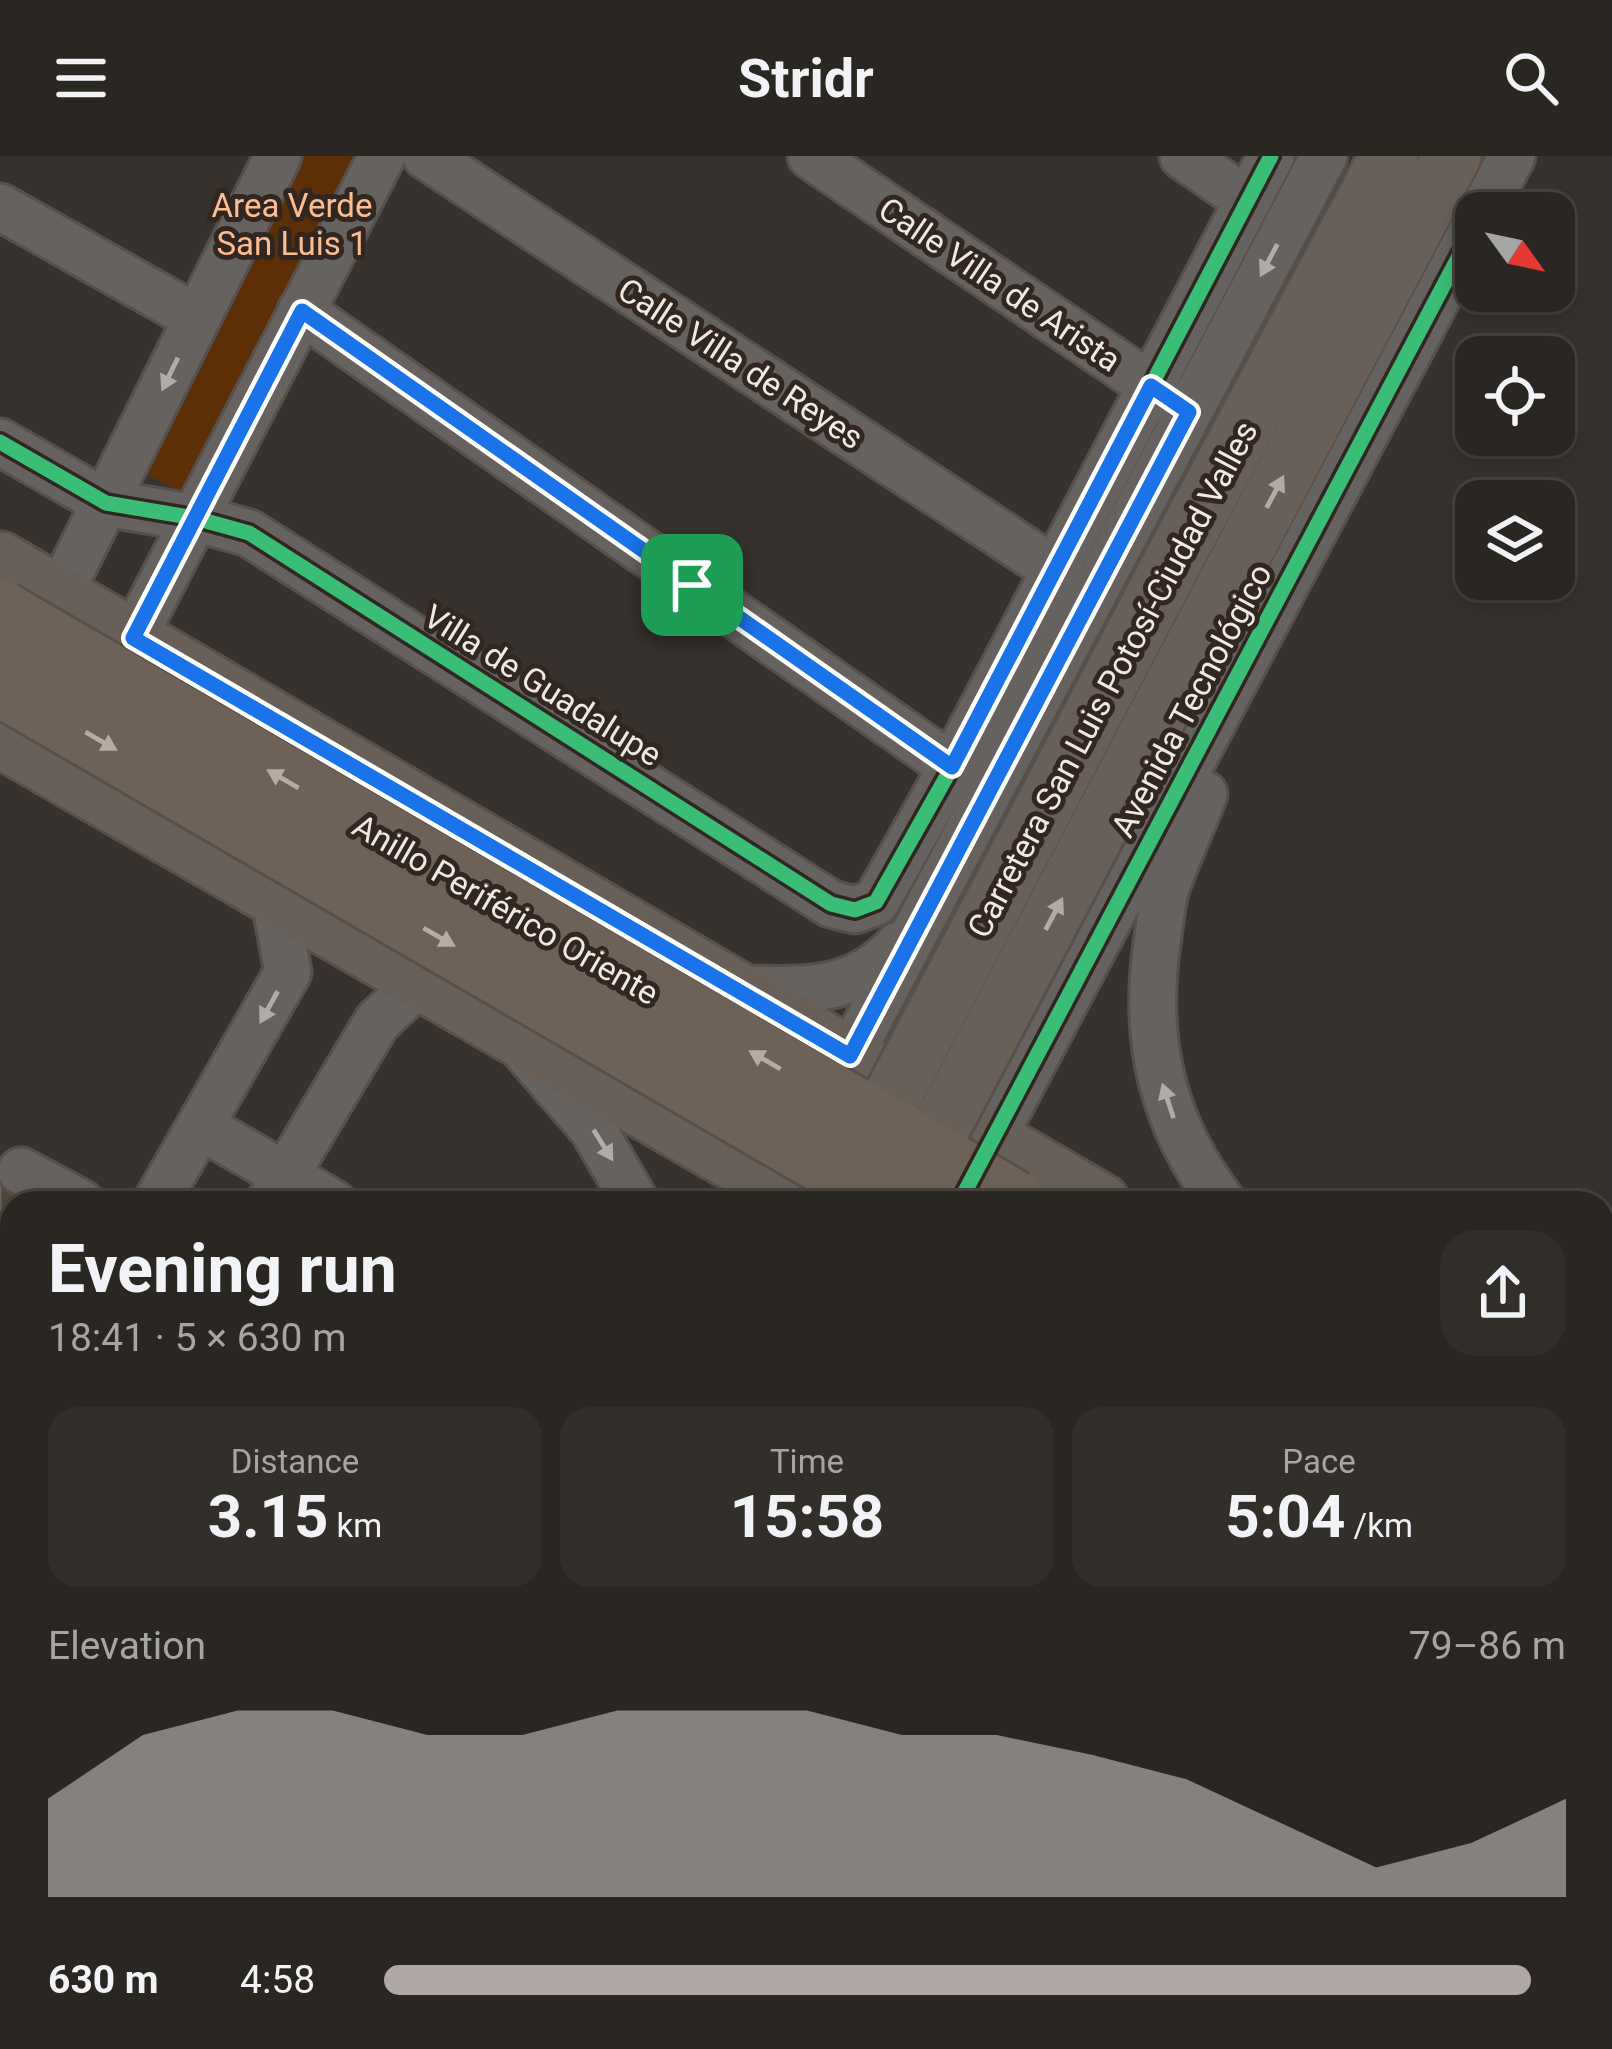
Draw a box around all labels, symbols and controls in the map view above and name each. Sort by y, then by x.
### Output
icon: menu [48,45,114,111]
icon: search [1498,45,1564,111]
text: Stridr [738,47,874,110]
park label: Area Verde San Luis 1 [212,186,372,263]
street label: Calle Villa de Arista [871,189,1128,380]
north arrow [1455,192,1575,312]
map controls [1455,192,1575,600]
one-way arrow [1259,242,1280,277]
street label: Calle Villa de Reyes [611,270,871,457]
button: locate [1455,336,1575,456]
one-way arrow [160,357,180,392]
street label: Carretera San Luis Potosí-Ciudad Valles [959,414,1266,944]
one-way arrow [1265,474,1285,509]
button: layers [1455,480,1575,600]
pin [641,534,743,636]
icon: arrive [659,552,725,618]
street label: Avenida Tecnológico [1103,557,1280,843]
street label: Villa de Guadalupe [417,597,669,774]
one-way arrow [84,730,118,751]
one-way arrow [266,769,300,790]
street label: Anillo Periférico Oriente [346,806,665,1013]
one-way arrow [1043,896,1063,931]
one-way arrow [422,925,455,946]
one-way arrow [259,990,280,1023]
one-way arrow [748,1050,782,1071]
one-way arrow [1158,1082,1177,1119]
one-way arrow [591,1128,613,1161]
button: share [1440,1230,1566,1356]
text: Evening run [48,1231,397,1308]
text: 18:41 · 5 × 630 m [48,1315,346,1361]
text: Distance [231,1442,359,1481]
text: Time [770,1442,844,1481]
text: Pace [1282,1442,1356,1481]
text: 3.15 [208,1481,328,1552]
text: 15:58 [730,1481,884,1552]
text: 5:04 [1225,1481,1345,1552]
text: km [328,1506,382,1545]
text: /km [1345,1506,1413,1545]
text: Elevation [48,1623,206,1669]
text: 79–86 m [1409,1623,1566,1669]
text: 630 m [48,1957,159,2003]
text: 4:58 [240,1957,315,2003]

